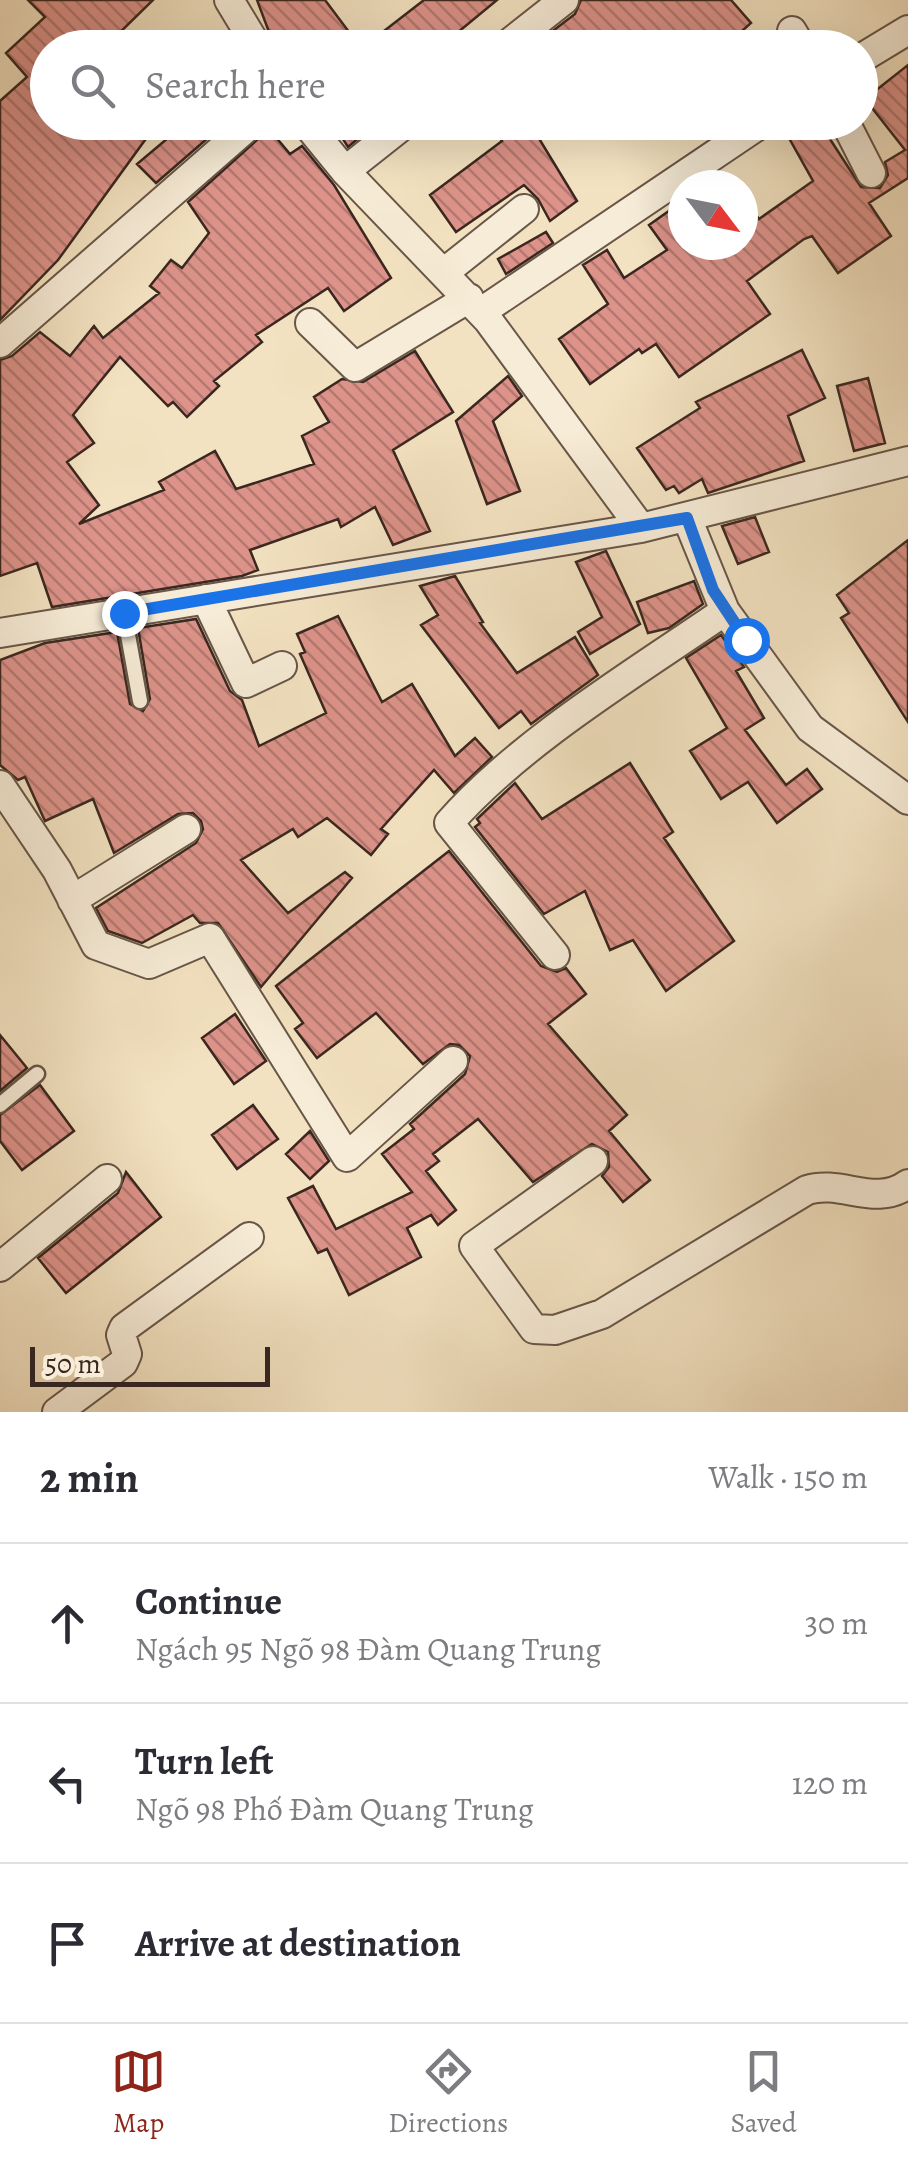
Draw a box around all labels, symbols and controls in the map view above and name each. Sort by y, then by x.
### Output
search box [30,30,878,140]
icon: search [65,58,120,113]
text: Search here [145,59,326,111]
north arrow [668,170,758,260]
route end [102,591,148,637]
route start [724,618,770,664]
scale bar [30,1342,270,1386]
text: 50 m [45,1345,101,1383]
text: 2 min [40,1449,139,1506]
text: Walk · 150 m [708,1455,868,1499]
text: Continue [135,1575,282,1627]
icon: ahead [40,1596,95,1651]
text: 30 m [805,1601,868,1645]
text: Ngách 95 Ngõ 98 Đàm Quang Trung [135,1627,601,1671]
text: Turn left [135,1735,274,1787]
icon: left [40,1756,95,1811]
text: 120 m [792,1761,868,1805]
text: Ngõ 98 Phố Đàm Quang Trung [135,1787,534,1831]
icon: arrive [40,1916,95,1971]
text: Arrive at destination [135,1917,461,1969]
tab: Map [111,2044,166,2142]
tab: Directions [388,2044,508,2142]
tab: Saved [731,2044,797,2142]

